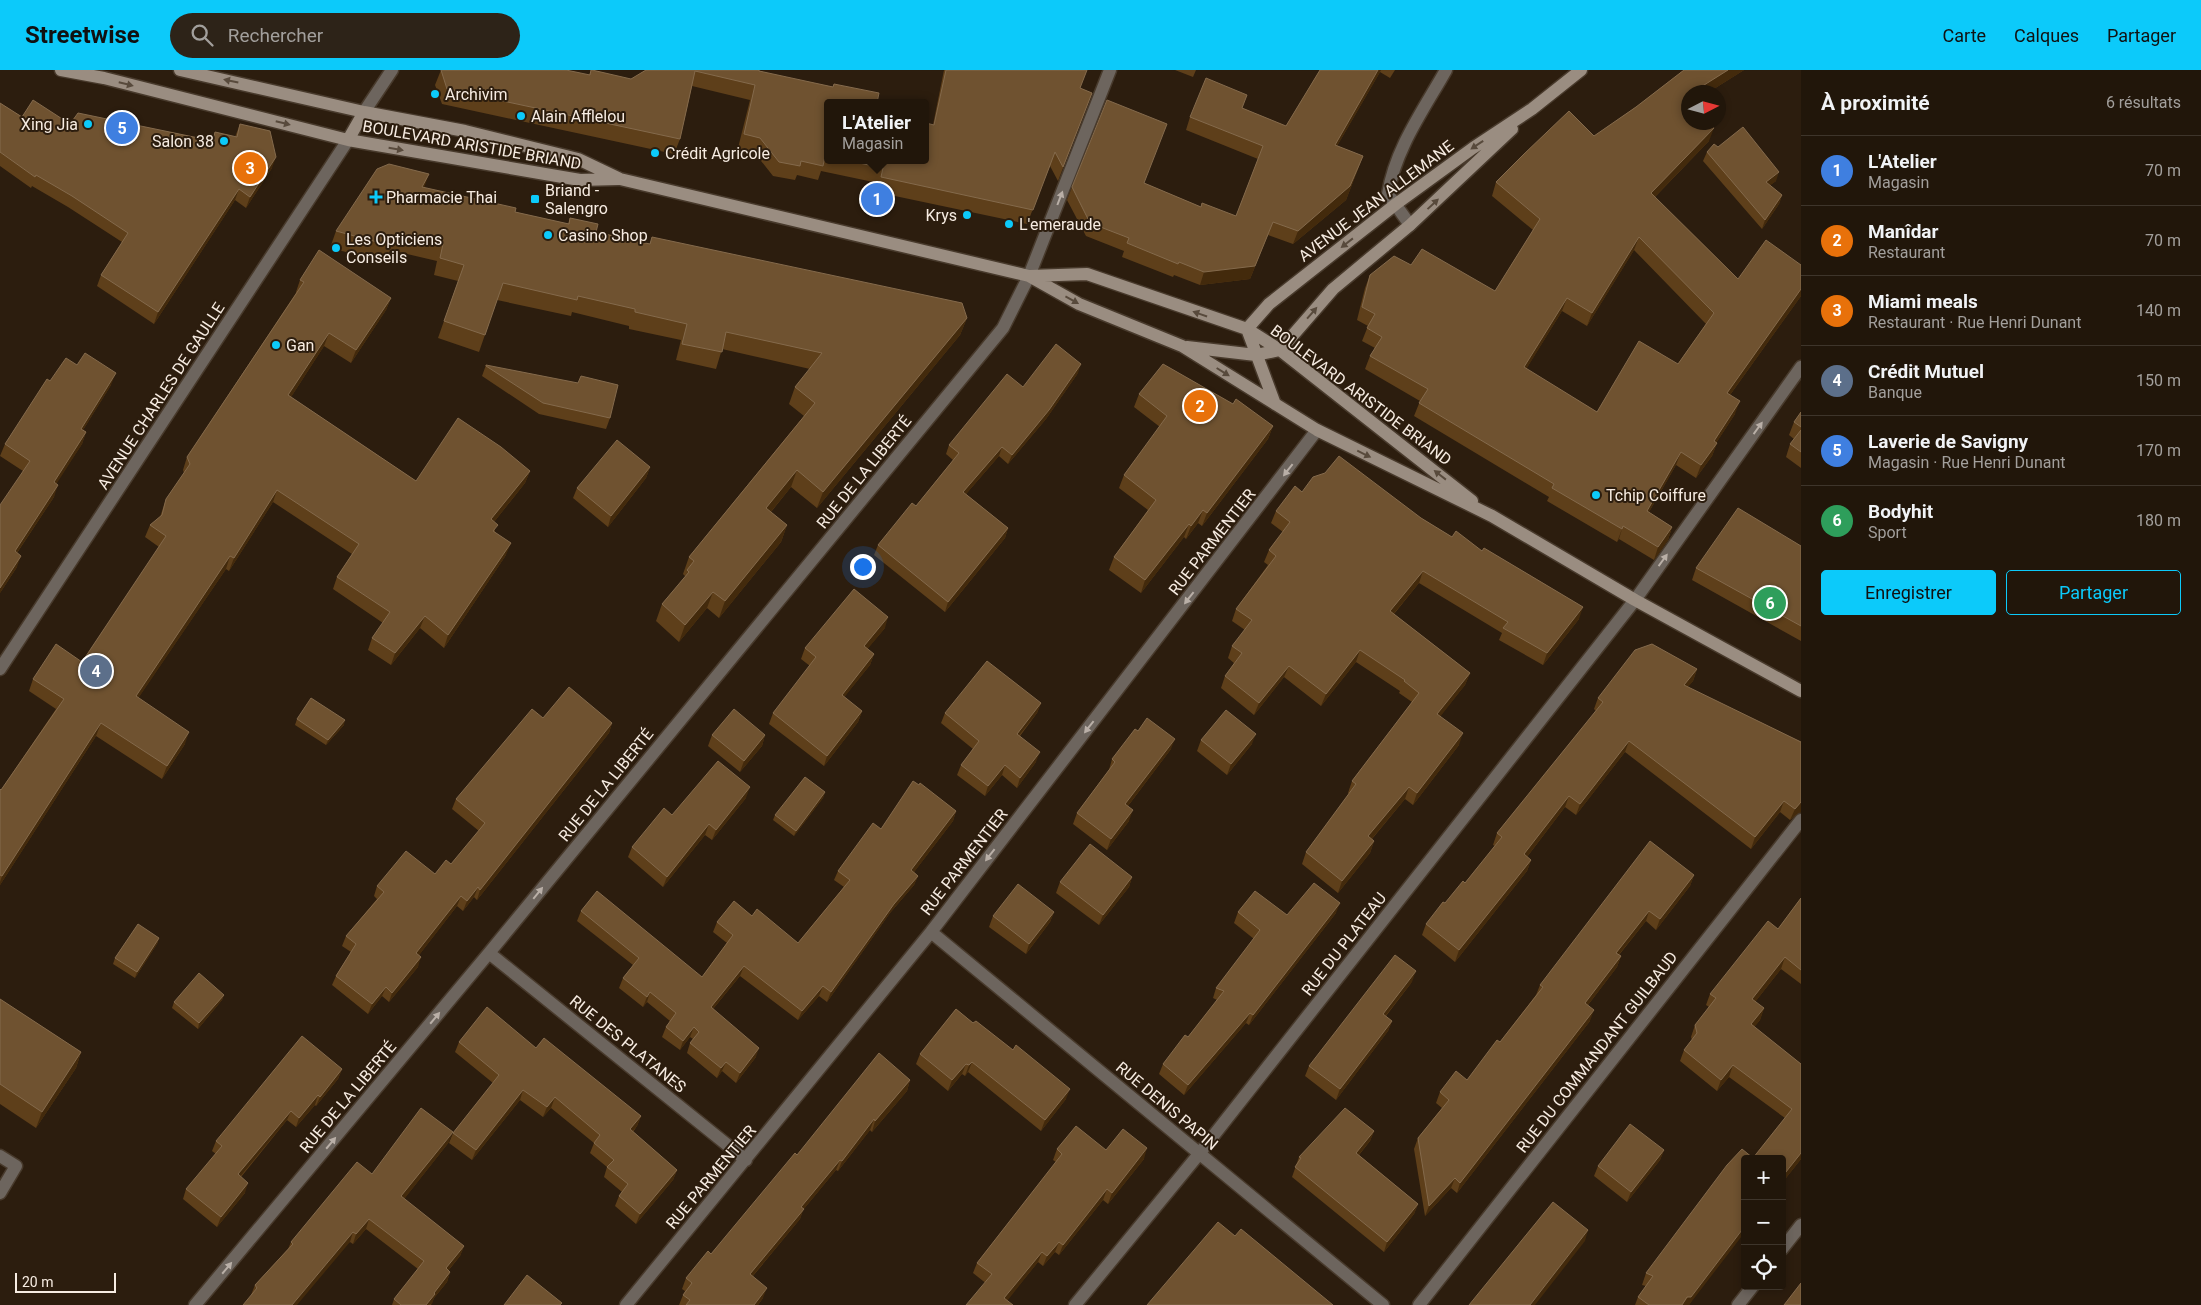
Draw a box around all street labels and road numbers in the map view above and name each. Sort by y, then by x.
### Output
street label: BOULEVARD ARISTIDE BRIAND [361,116,583,174]
street label: AVENUE JEAN ALLEMANE [1295,136,1457,266]
street label: AVENUE CHARLES DE GAULLE [93,299,229,493]
street label: BOULEVARD ARISTIDE BRIAND [1267,321,1455,469]
street label: RUE DE LA LIBERTÉ [813,412,915,532]
street label: RUE PARMENTIER [1165,485,1259,599]
street label: RUE DE LA LIBERTÉ [555,725,657,845]
street label: RUE PARMENTIER [917,805,1011,919]
street label: RUE DU PLATEAU [1298,889,1390,999]
street label: RUE DU COMMANDANT GUILBAUD [1513,948,1681,1156]
street label: RUE DES PLATANES [566,991,690,1097]
street label: RUE DE LA LIBERTÉ [296,1037,400,1157]
street label: RUE DENIS PAPIN [1112,1058,1222,1154]
street label: RUE PARMENTIER [662,1121,760,1233]

